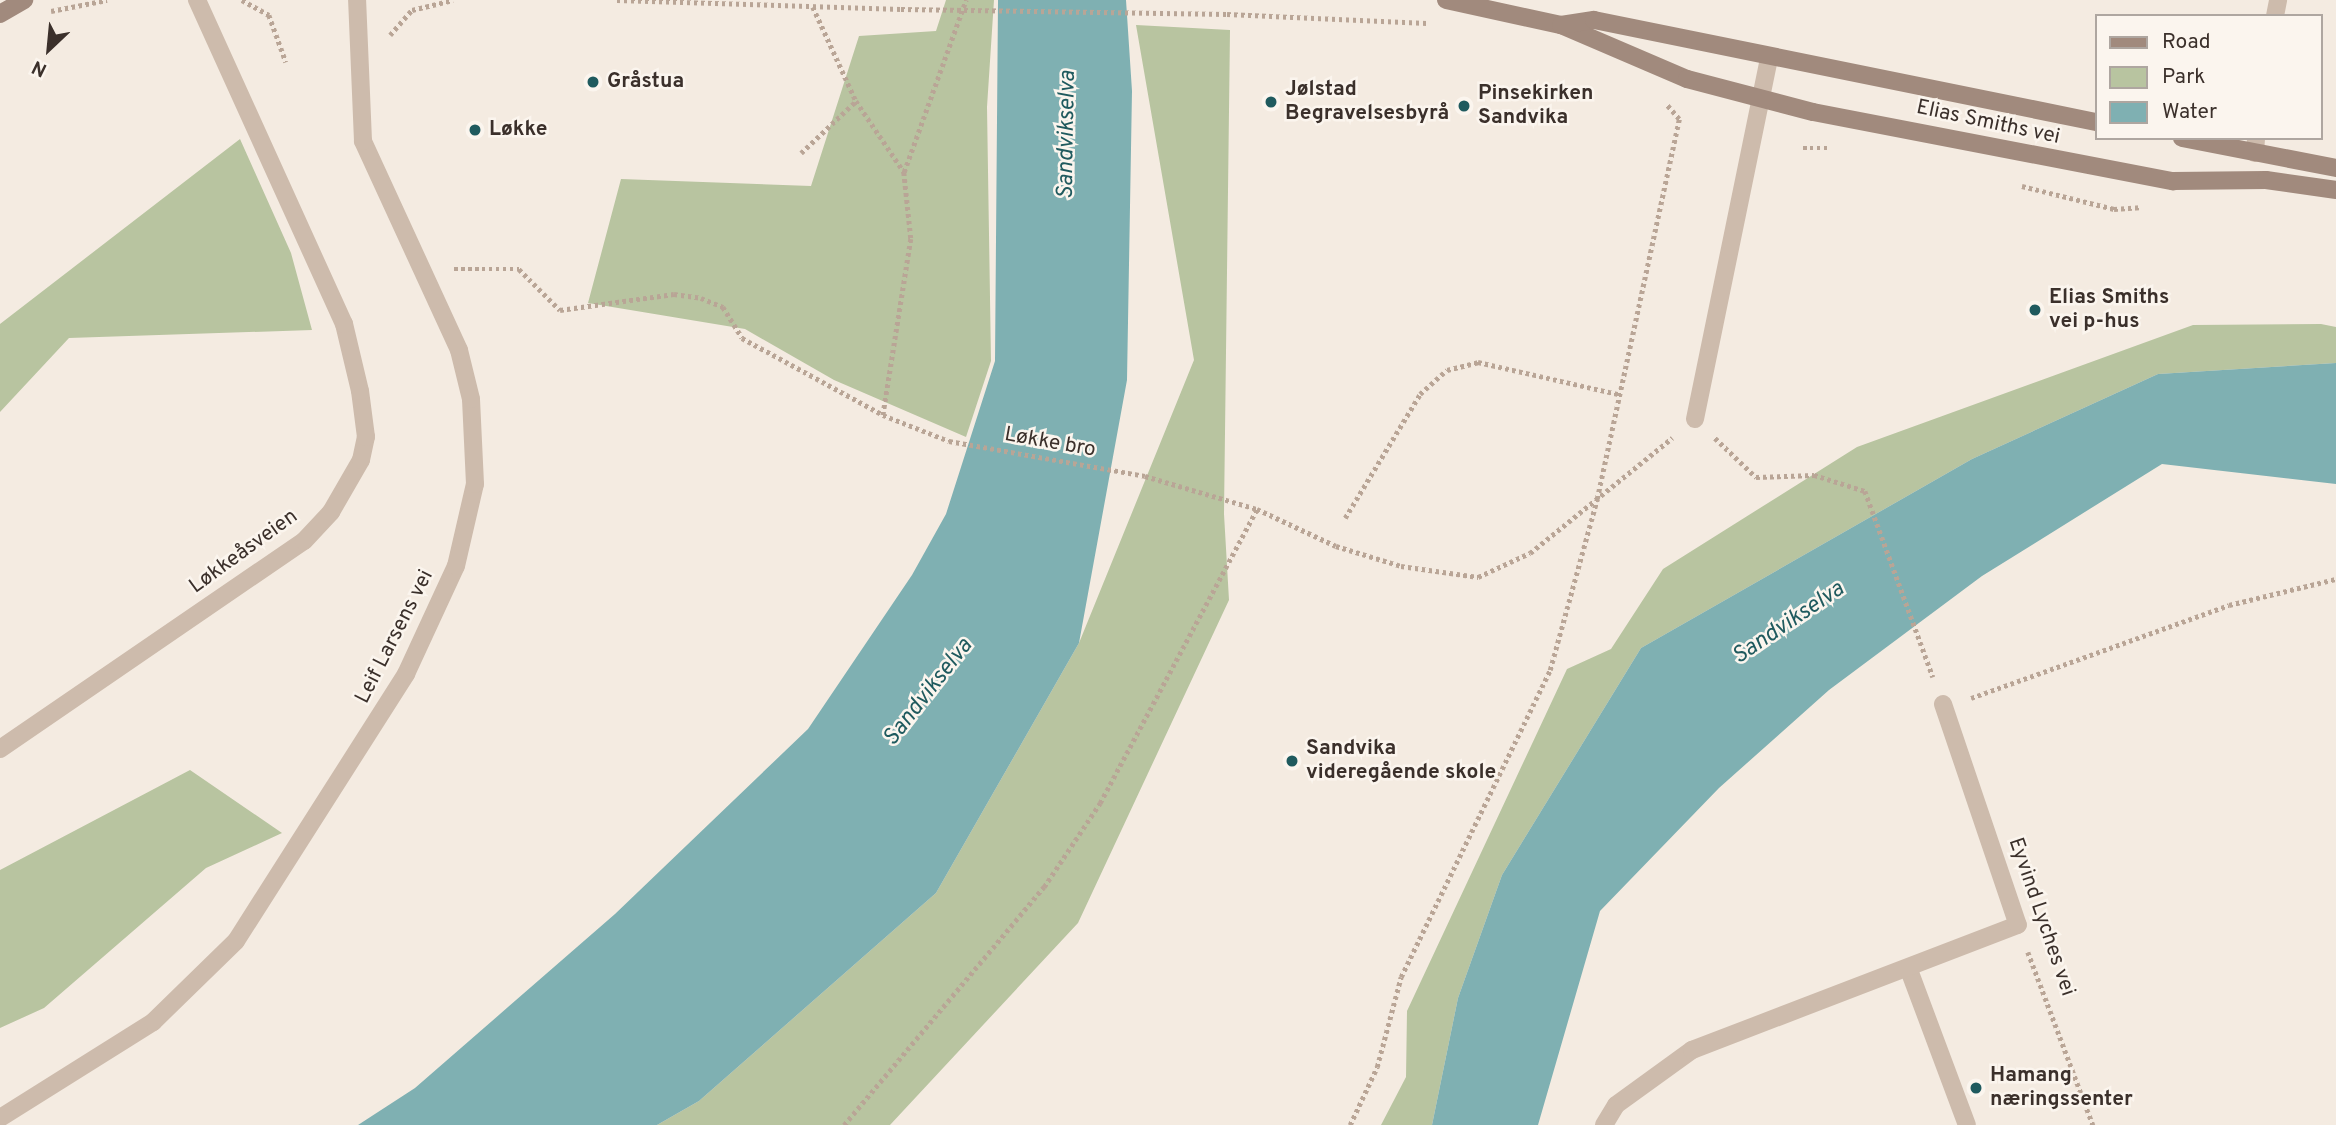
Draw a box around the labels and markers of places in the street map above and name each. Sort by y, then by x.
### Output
place label: Gråstua [607,69,684,95]
marker: Gråstua [585,74,601,90]
place label: Jølstad Begravelsesbyrå [1285,77,1449,127]
place label: Pinsekirken Sandvika [1478,81,1593,131]
marker: Jølstad Begravelsesbyrå [1263,94,1279,110]
marker: Pinsekirken Sandvika [1456,98,1472,114]
place label: Løkke [489,117,547,143]
marker: Løkke [467,122,483,138]
place label: Elias Smiths vei p-hus [2049,285,2169,335]
marker: Elias Smiths vei p-hus [2027,302,2043,318]
place label: Sandvika videregående skole [1306,736,1496,786]
marker: Sandvika videregående skole [1284,753,1300,769]
place label: Hamang næringssenter [1990,1063,2133,1113]
marker: Hamang næringssenter [1968,1080,1984,1096]

